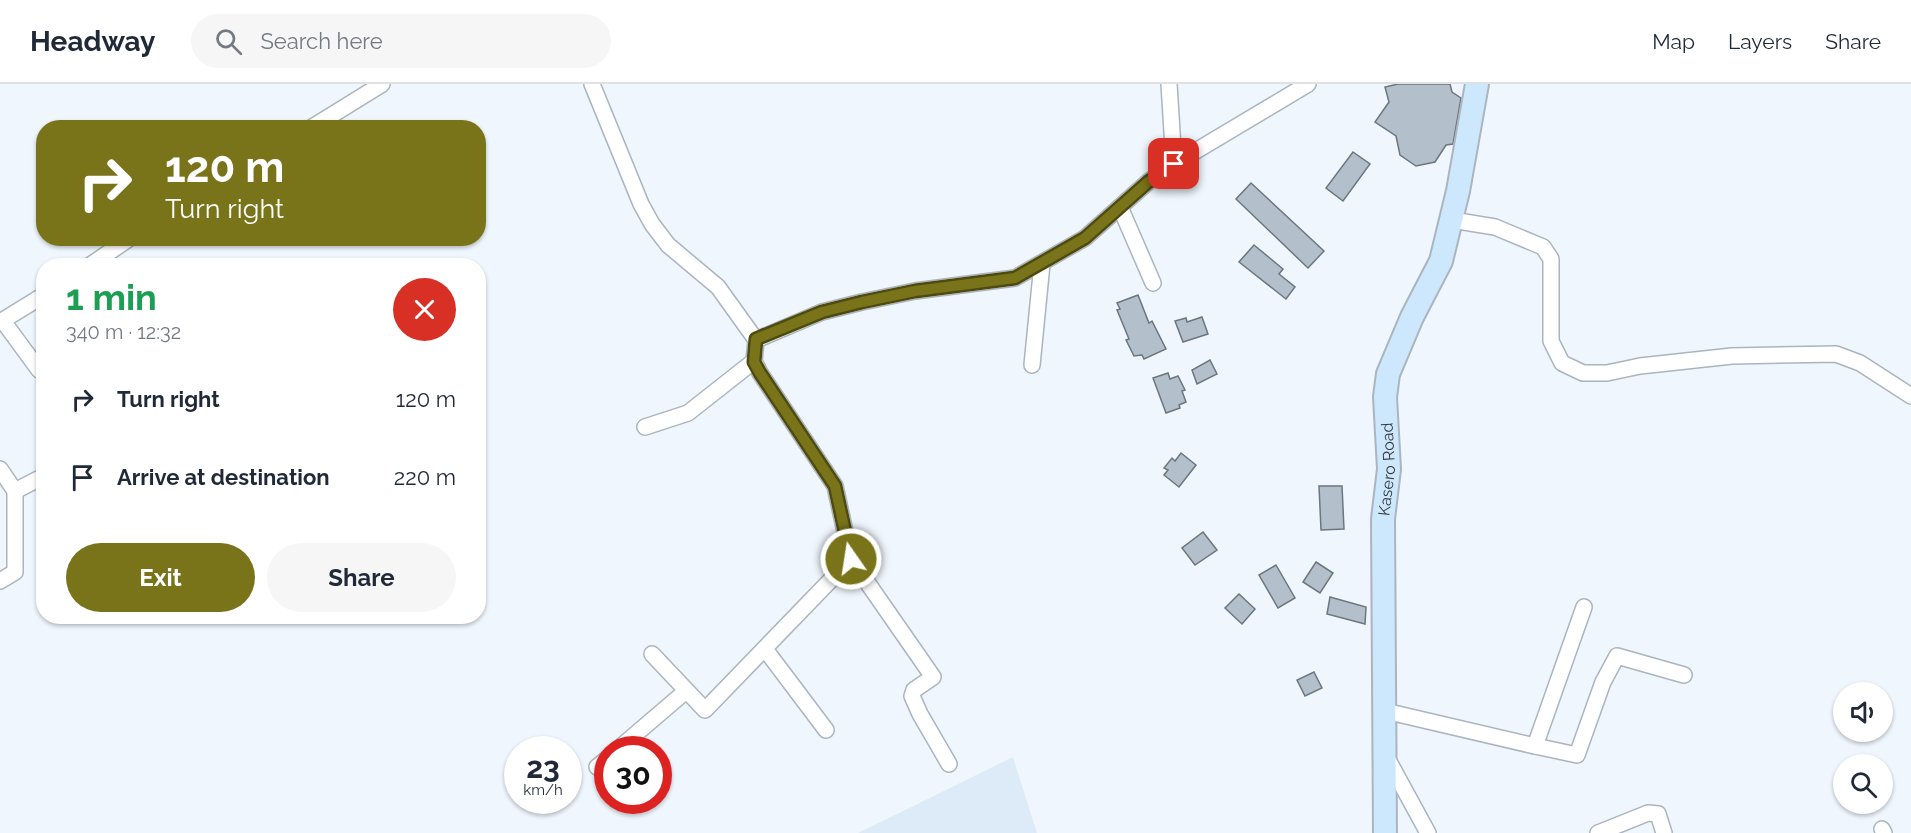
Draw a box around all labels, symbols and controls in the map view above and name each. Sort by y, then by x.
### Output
search box [191,14,611,68]
text: Headway [30,25,155,58]
icon: search [212,25,245,58]
text: Search here [260,28,383,54]
text: Map [1652,29,1695,54]
text: Layers [1728,29,1792,54]
text: Share [1825,29,1881,54]
pin [1148,138,1199,189]
text: 120 m [165,143,284,192]
icon: right [66,144,144,222]
icon: arrive [1157,147,1190,180]
text: Turn right [165,193,284,224]
text: 1 min [66,276,157,318]
button: close [393,278,456,341]
text: 340 m · 12:32 [66,320,181,344]
icon: right [66,383,99,416]
text: Turn right [117,386,220,412]
text: 120 m [396,386,456,412]
street label: Kasero Road [1374,422,1399,517]
icon: arrive [66,461,99,494]
text: Arrive at destination [117,464,330,490]
text: 220 m [394,464,456,490]
position arrow [819,527,883,591]
button: Exit [66,543,255,612]
button: Share [267,543,456,612]
map controls [1833,682,1893,814]
button: sound [1833,682,1893,742]
speed limit sign: 30 [594,736,672,814]
text: 23 [526,750,560,785]
button: search [1833,754,1893,814]
text: km/h [523,781,563,799]

